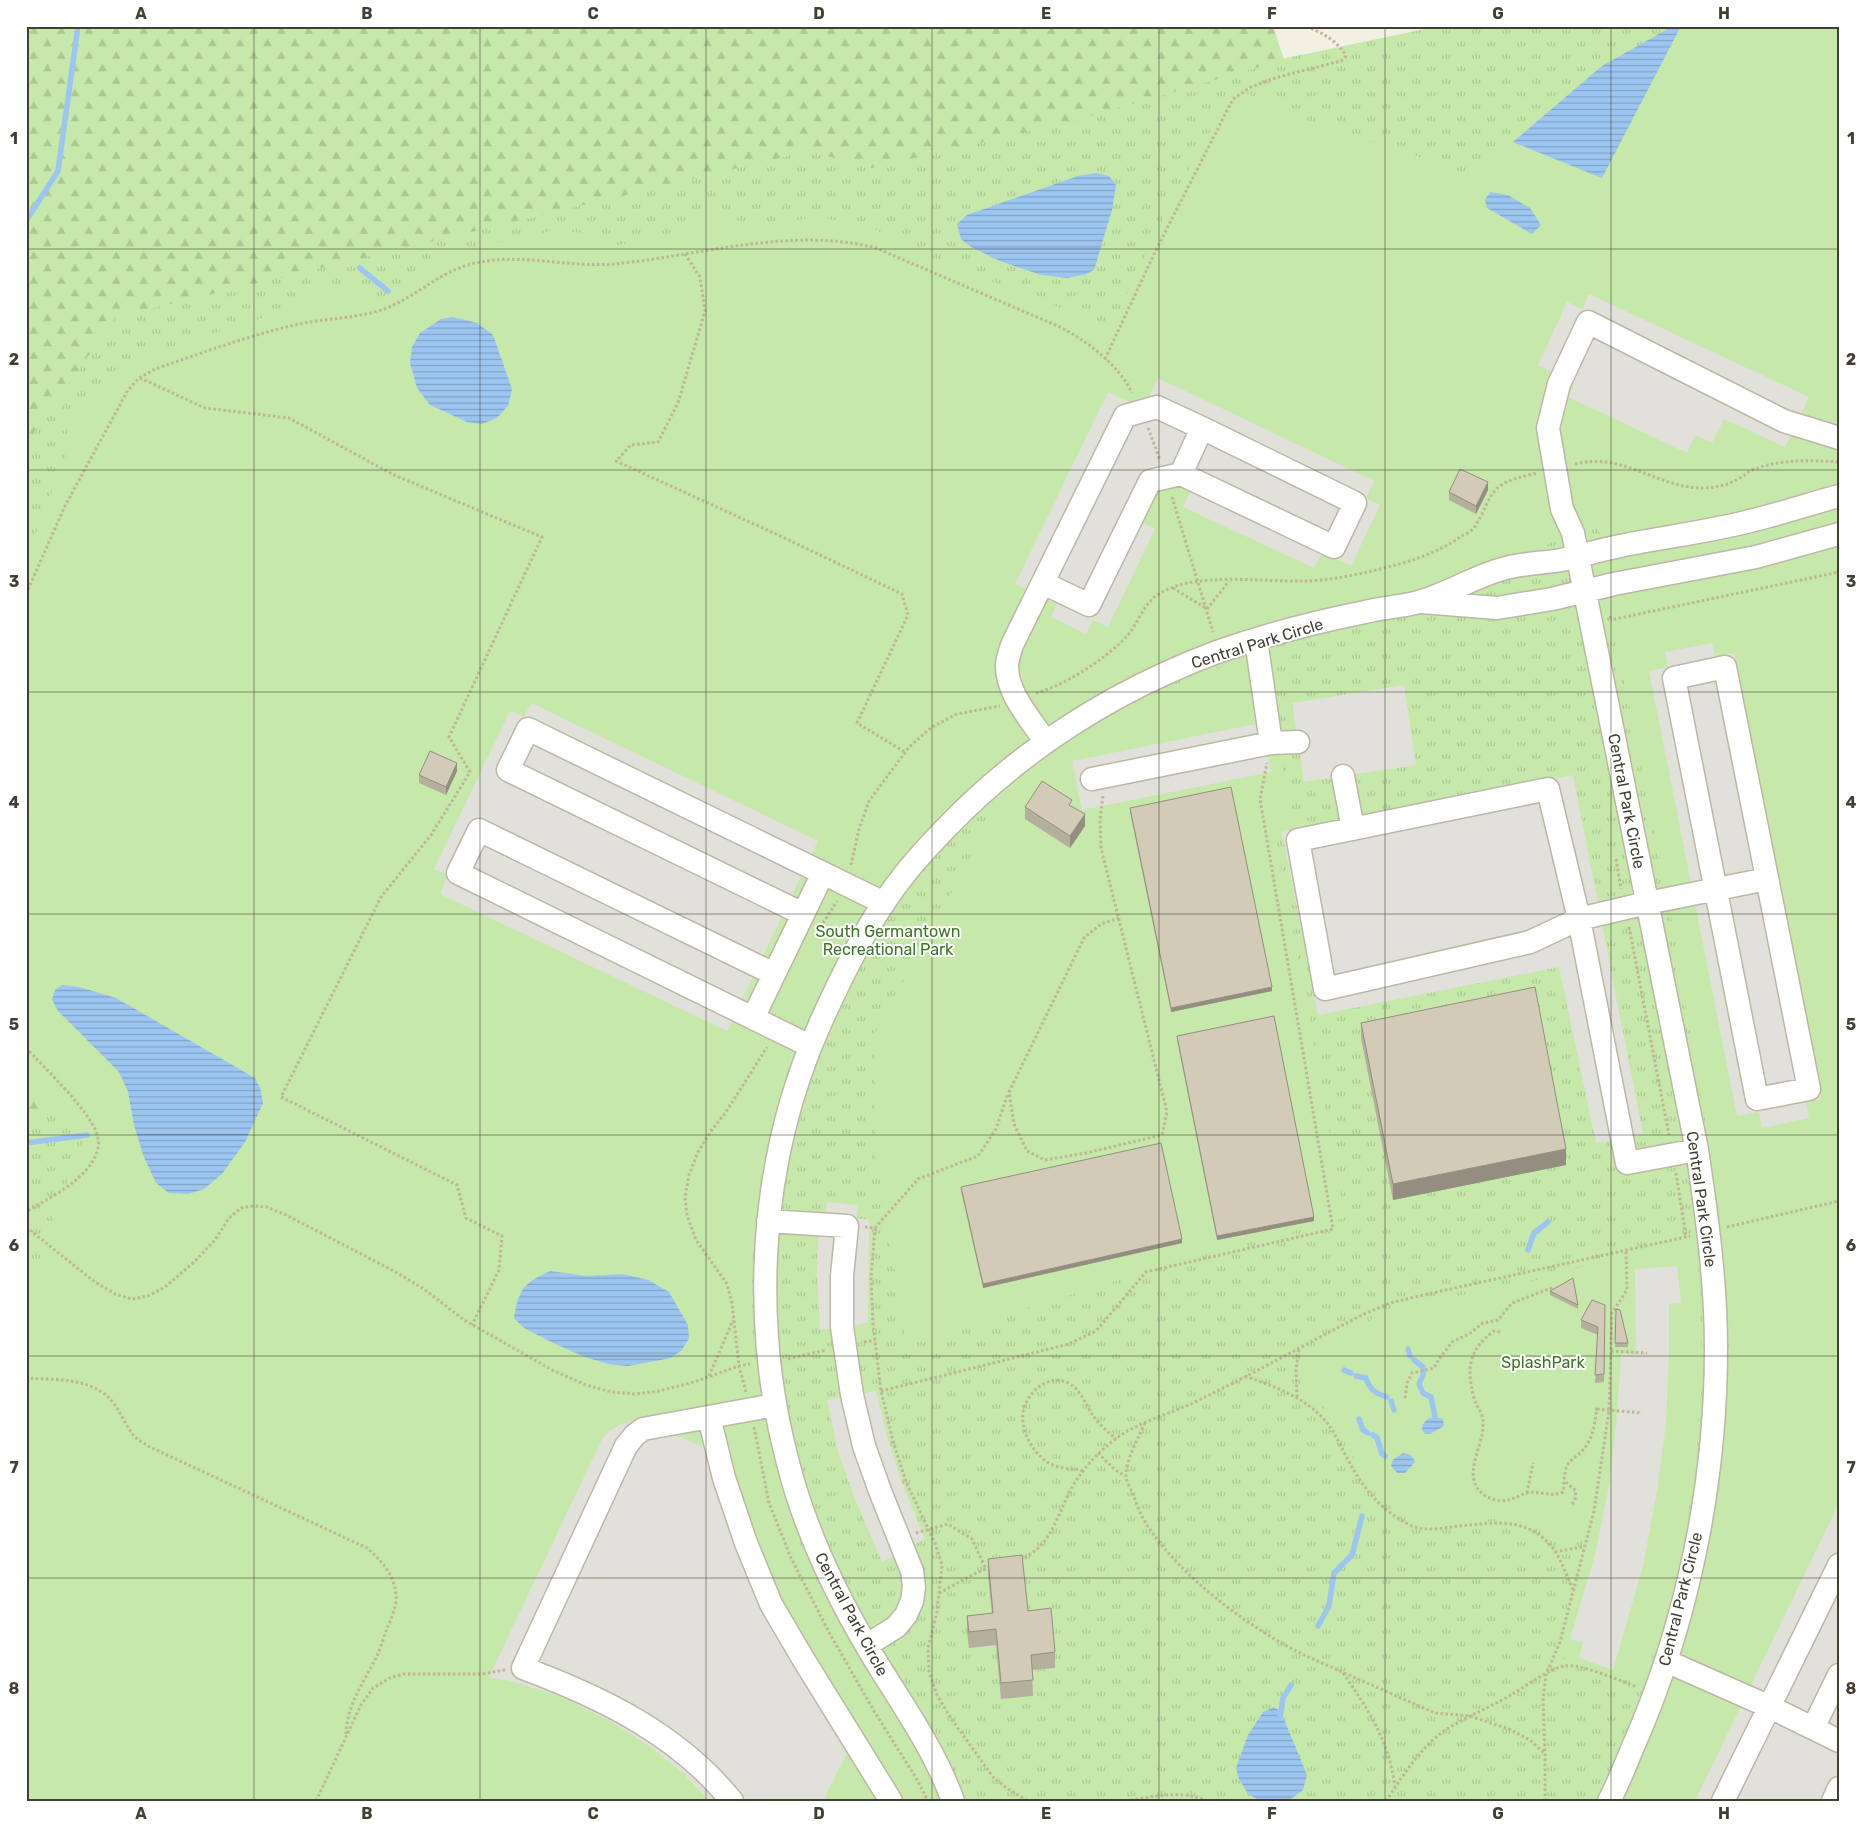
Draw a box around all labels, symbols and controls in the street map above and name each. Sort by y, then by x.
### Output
text: A [135,4,147,23]
text: B [361,4,373,23]
text: C [587,4,599,23]
text: D [813,4,825,23]
text: E [1041,4,1051,23]
text: F [1267,4,1277,23]
text: G [1492,4,1504,23]
text: H [1718,4,1730,23]
text: 1 [10,129,18,148]
text: 1 [1847,129,1855,148]
text: 2 [9,350,19,369]
text: 2 [1846,350,1856,369]
text: 3 [9,572,19,591]
text: 3 [1846,572,1856,591]
street label: Central Park Circle [1189,614,1326,673]
street label: Central Park Circle [1604,732,1649,870]
text: 4 [9,793,20,812]
text: 4 [1846,793,1857,812]
park label: South Germantown Recreational Park [815,922,961,959]
text: 5 [9,1015,19,1034]
text: 5 [1846,1015,1856,1034]
street label: Central Park Circle [1683,1130,1720,1268]
text: 6 [9,1236,19,1255]
text: 6 [1846,1236,1856,1255]
park label: SplashPark [1501,1353,1585,1372]
text: 7 [9,1458,19,1477]
text: 7 [1846,1458,1856,1477]
street label: Central Park Circle [1655,1530,1706,1668]
street label: Central Park Circle [811,1549,892,1679]
text: 8 [9,1679,20,1698]
text: 8 [1846,1679,1857,1698]
text: A [135,1804,147,1823]
text: B [361,1804,373,1823]
text: C [587,1804,599,1823]
text: D [813,1804,825,1823]
text: E [1041,1804,1051,1823]
text: F [1267,1804,1277,1823]
text: G [1492,1804,1504,1823]
text: H [1718,1804,1730,1823]

